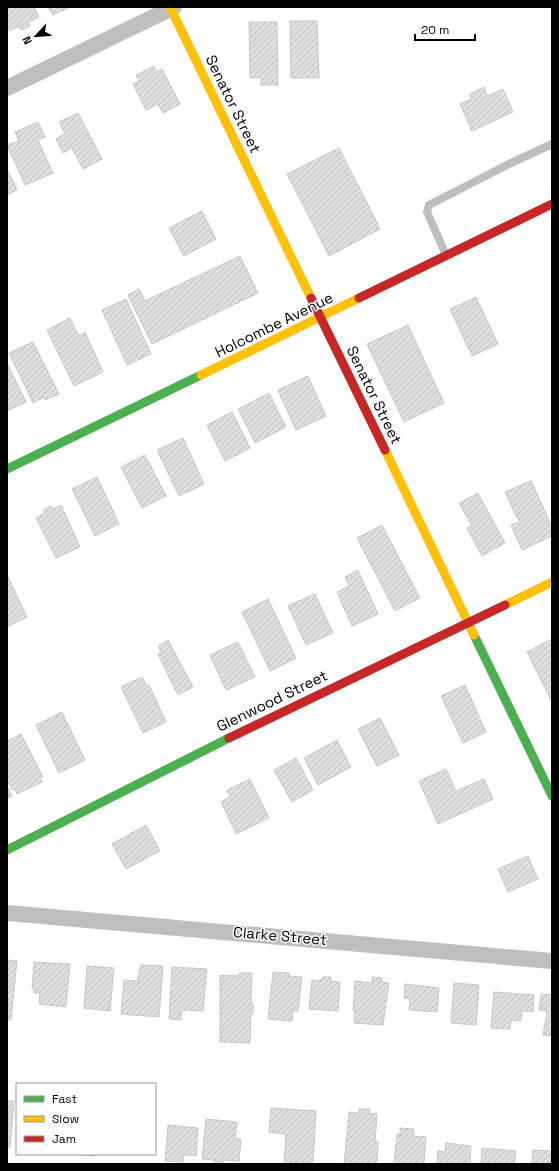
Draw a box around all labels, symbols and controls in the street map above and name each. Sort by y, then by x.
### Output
north arrow [16,16,56,56]
scale bar [415,16,475,42]
text: 20 m [421,22,449,38]
text: N [19,34,35,47]
street label: Senator Street [202,52,265,156]
street label: Holcombe Avenue [212,288,336,361]
street label: Senator Street [343,343,406,447]
street label: Glenwood Street [213,665,331,736]
street label: Clarke Street [232,922,328,949]
legend [16,1083,156,1155]
text: Fast [52,1091,77,1107]
text: Slow [52,1111,79,1127]
text: Jam [52,1131,76,1147]

